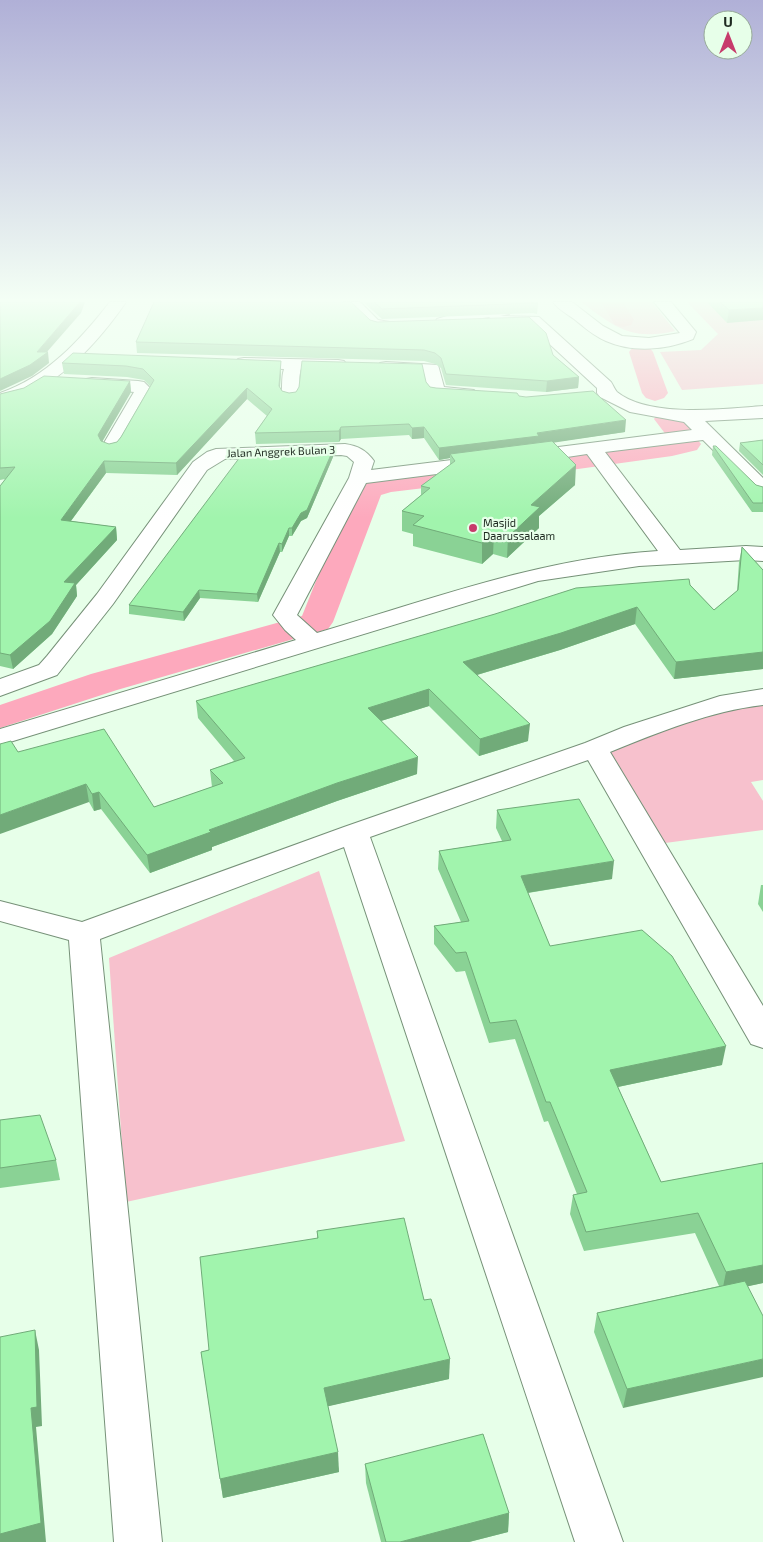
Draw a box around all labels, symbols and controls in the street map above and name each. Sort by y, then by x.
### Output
north arrow [703,10,753,60]
text: U [723,13,733,30]
street label: Jalan Anggrek Bulan 3 [226,443,336,459]
place label: Masjid Daarussalaam [483,516,555,542]
marker: Masjid Daarussalaam [467,522,479,534]

